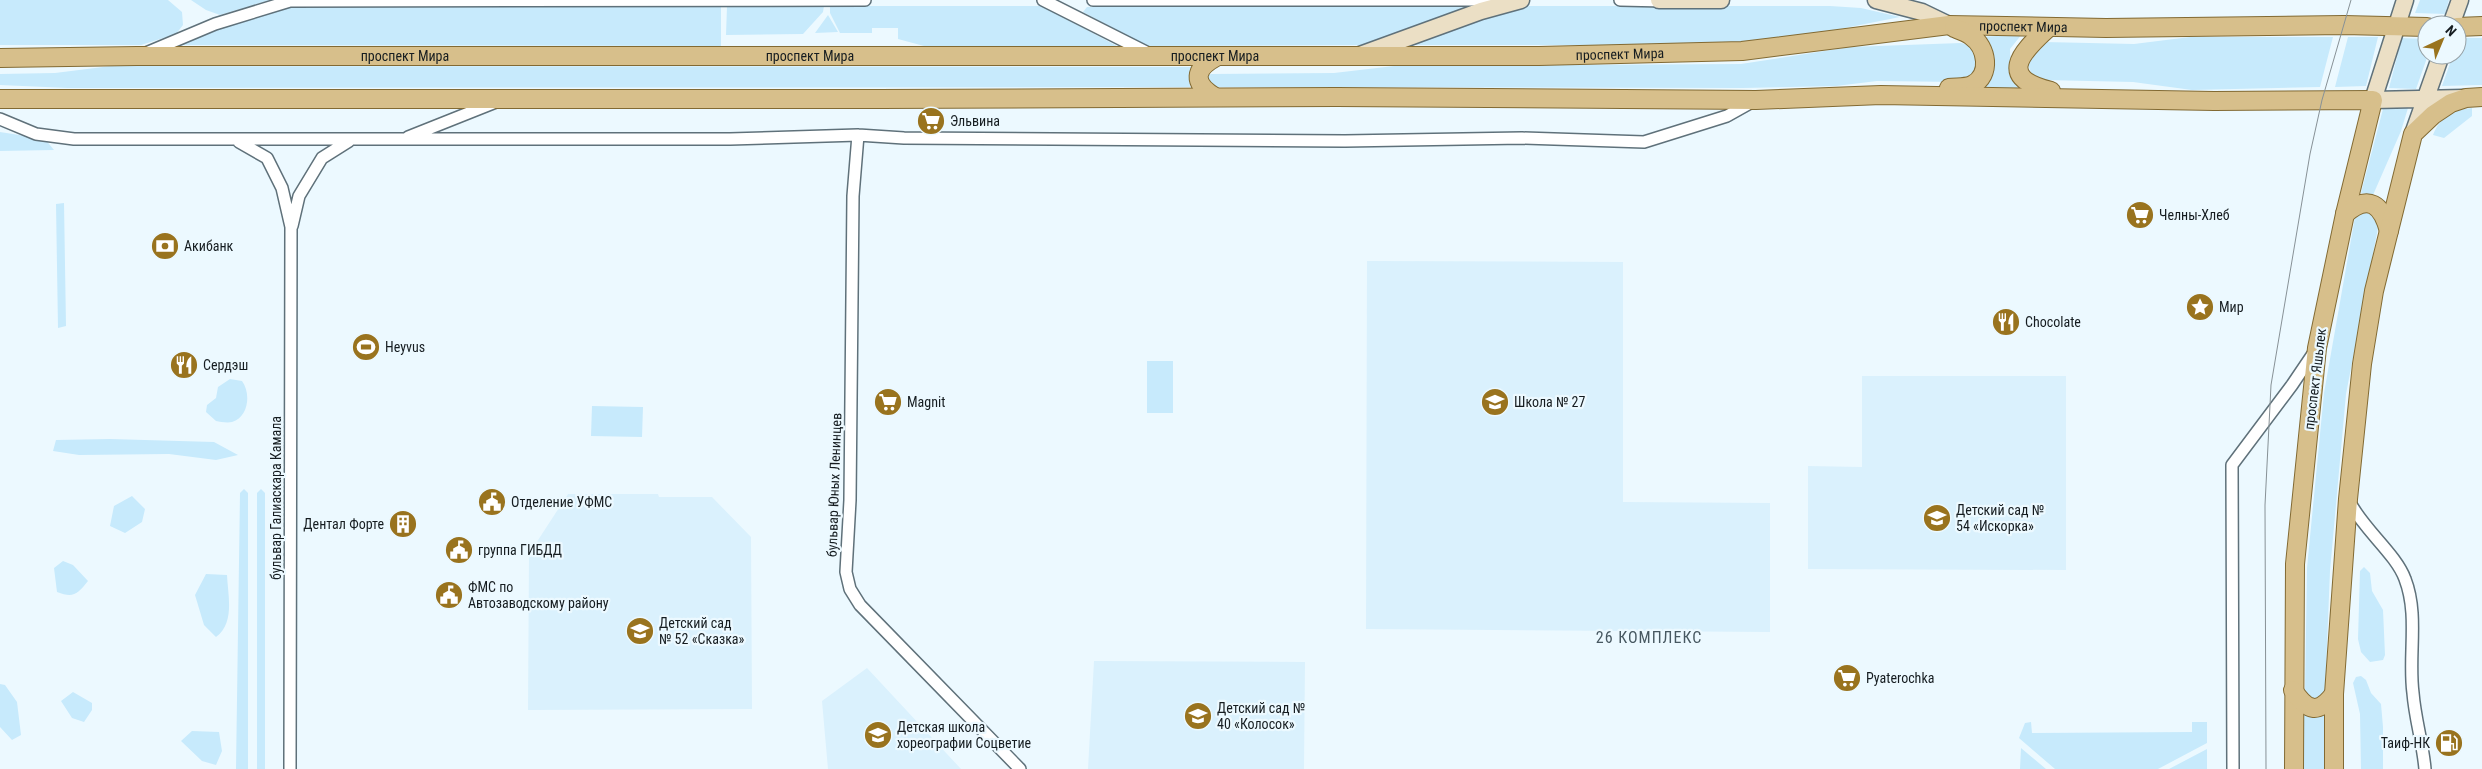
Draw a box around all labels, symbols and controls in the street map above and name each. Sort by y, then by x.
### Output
north arrow [2417,15,2467,65]
street label: проспект Мира [1979,18,2068,35]
text: N [2442,22,2460,39]
street label: проспект Мира [1576,45,1664,63]
street label: проспект Мира [361,48,449,64]
street label: проспект Мира [766,48,854,64]
street label: проспект Мира [1171,48,1259,64]
supermarket icon: Эльвина [916,106,946,136]
place label: Эльвина [950,113,1000,129]
supermarket icon: Челны-Хлеб [2125,200,2155,230]
place label: Челны-Хлеб [2159,207,2230,223]
bank icon: Акибанк [150,231,180,261]
place label: Акибанк [184,238,234,254]
place icon: Мир [2185,292,2215,322]
place label: Мир [2219,299,2244,315]
restaurant icon: Chocolate [1991,307,2021,337]
place label: Chocolate [2025,314,2081,330]
street label: проспект Яшьлек [2301,327,2329,431]
sports icon: Heyvus [351,332,381,362]
place label: Heyvus [385,339,425,355]
restaurant icon: Сердэш [169,350,199,380]
place label: Сердэш [203,357,248,373]
supermarket icon: Magnit [873,387,903,417]
school or university icon: Школа № 27 [1480,387,1510,417]
place label: Magnit [907,394,945,410]
place label: Школа № 27 [1514,394,1586,410]
street label: бульвар Юных Ленинцев [823,413,845,557]
street label: бульвар Галиаскара Камала [268,416,284,580]
public building icon: Отделение УФМС [477,487,507,517]
place label: Отделение УФМС [511,494,612,510]
place label: Детский сад № 54 «Искорка» [1956,502,2044,534]
school or university icon: Детский сад № 54 «Искорка» [1922,503,1952,533]
building icon: Дентал Форте [388,509,418,539]
place label: Дентал Форте [303,516,384,532]
public building icon: группа ГИБДД [444,535,474,565]
place label: группа ГИБДД [478,542,562,558]
place label: ФМС по Автозаводскому району [468,579,609,611]
public building icon: ФМС по Автозаводскому району [434,580,464,610]
place label: Детский сад № 52 «Сказка» [659,615,745,647]
school or university icon: Детский сад № 52 «Сказка» [625,616,655,646]
district label: 26 КОМПЛЕКС [1596,628,1702,647]
supermarket icon: Pyaterochka [1832,663,1862,693]
place label: Pyaterochka [1866,670,1934,686]
place label: Детский сад № 40 «Колосок» [1217,700,1305,732]
school or university icon: Детский сад № 40 «Колосок» [1183,701,1213,731]
place label: Детская школа хореографии Соцветие [897,719,1032,751]
school or university icon: Детская школа хореографии Соцветие [863,720,893,750]
fuel station icon: Таиф-НК [2434,728,2464,758]
place label: Таиф-НК [2381,735,2430,751]

